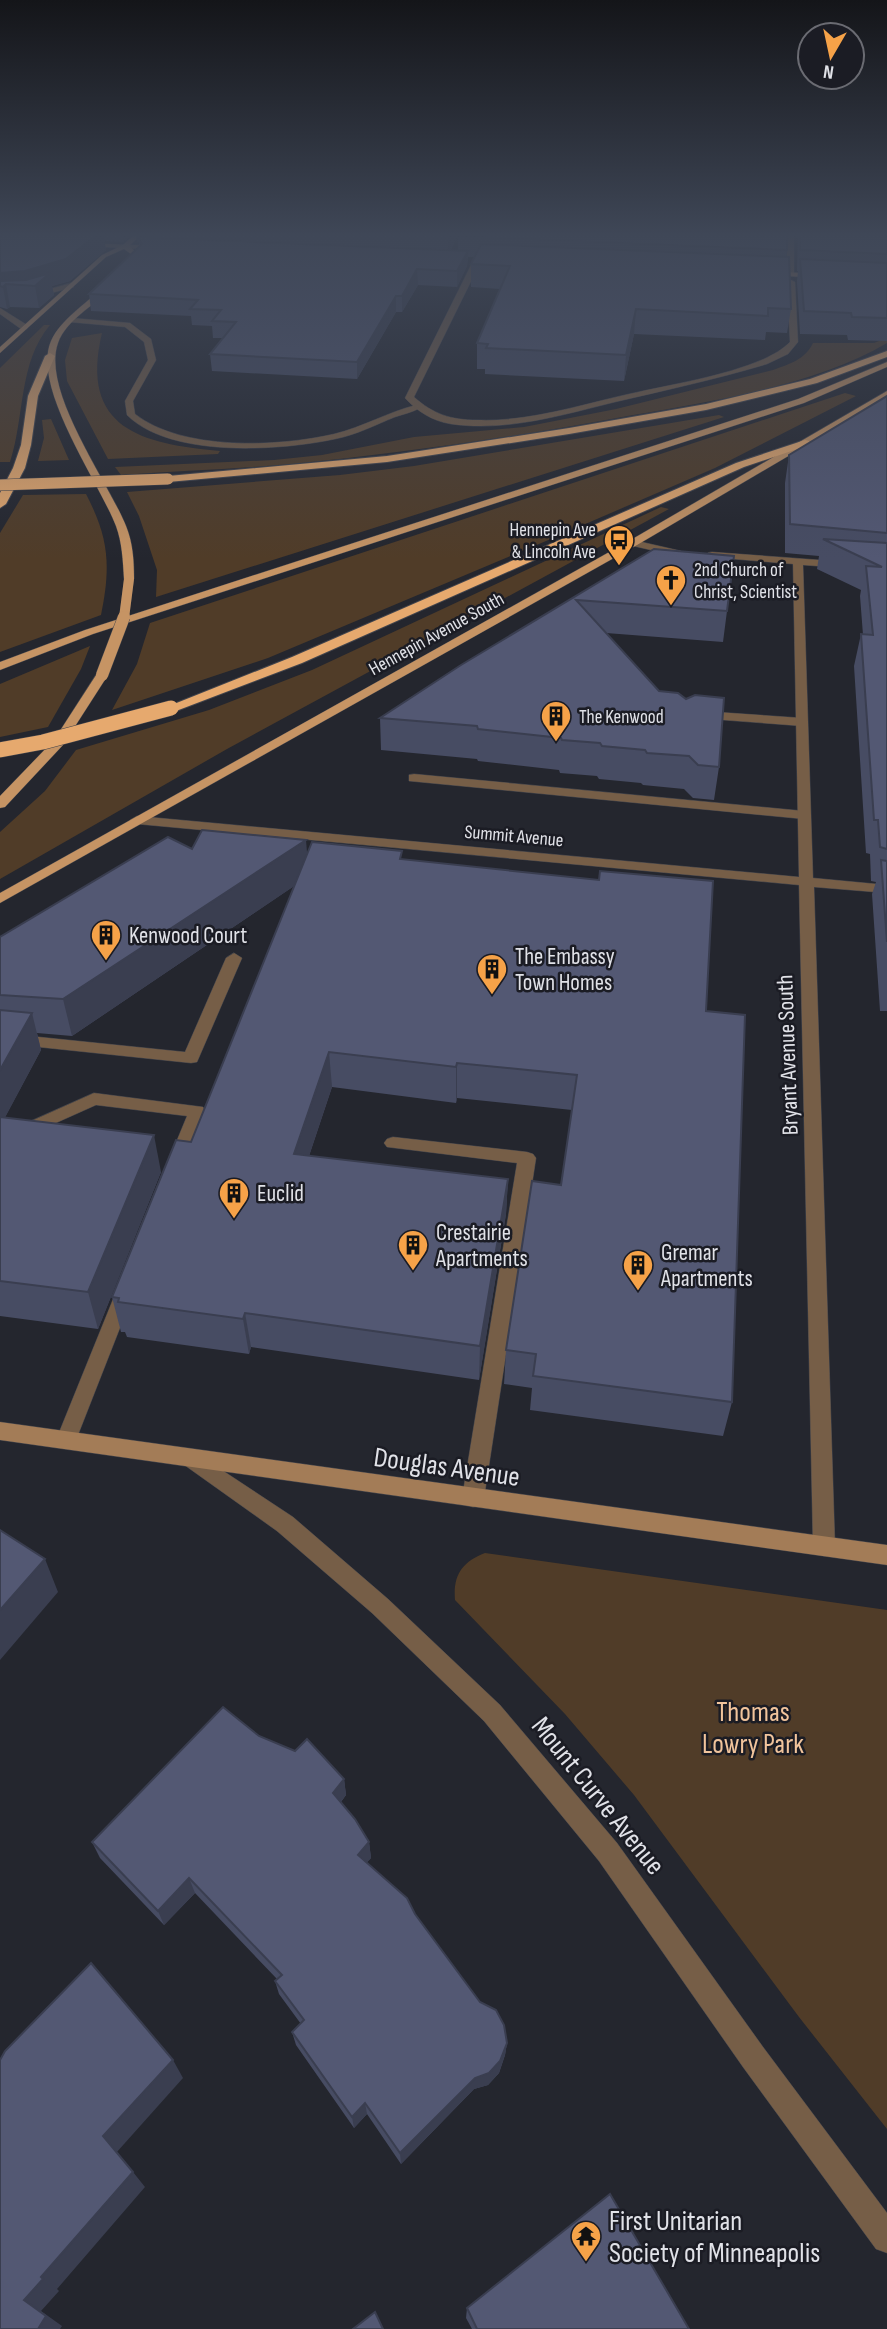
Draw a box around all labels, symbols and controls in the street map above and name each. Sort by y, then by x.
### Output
north arrow [796,21,866,91]
text: N [822,59,835,83]
place label: Hennepin Ave & Lincoln Ave [510,519,596,564]
bus stop icon: Hennepin Ave & Lincoln Ave [602,523,636,567]
place label: 2nd Church of Christ, Scientist [694,559,797,604]
church icon: 2nd Church of Christ, Scientist [654,563,688,607]
street label: Hennepin Avenue South [365,588,508,681]
building icon: The Kenwood [539,699,573,743]
place label: The Kenwood [579,706,664,729]
street label: Summit Avenue [463,821,564,852]
building icon: Kenwood Court [89,918,123,962]
place label: Kenwood Court [129,922,247,950]
place label: The Embassy Town Homes [515,943,615,997]
building icon: The Embassy Town Homes [475,952,509,996]
street label: Bryant Avenue South [771,974,805,1136]
building icon: Euclid [217,1176,251,1220]
place label: Euclid [257,1180,304,1208]
place label: Crestairie Apartments [435,1219,528,1273]
building icon: Crestairie Apartments [396,1228,430,1272]
place label: Gremar Apartments [660,1239,753,1293]
building icon: Gremar Apartments [621,1248,655,1292]
street label: Douglas Avenue [372,1441,522,1494]
park label: Thomas Lowry Park [702,1696,804,1761]
street label: Mount Curve Avenue [524,1710,671,1881]
place label: First Unitarian Society of Minneapolis [609,2205,820,2270]
temple icon: First Unitarian Society of Minneapolis [569,2219,603,2263]

